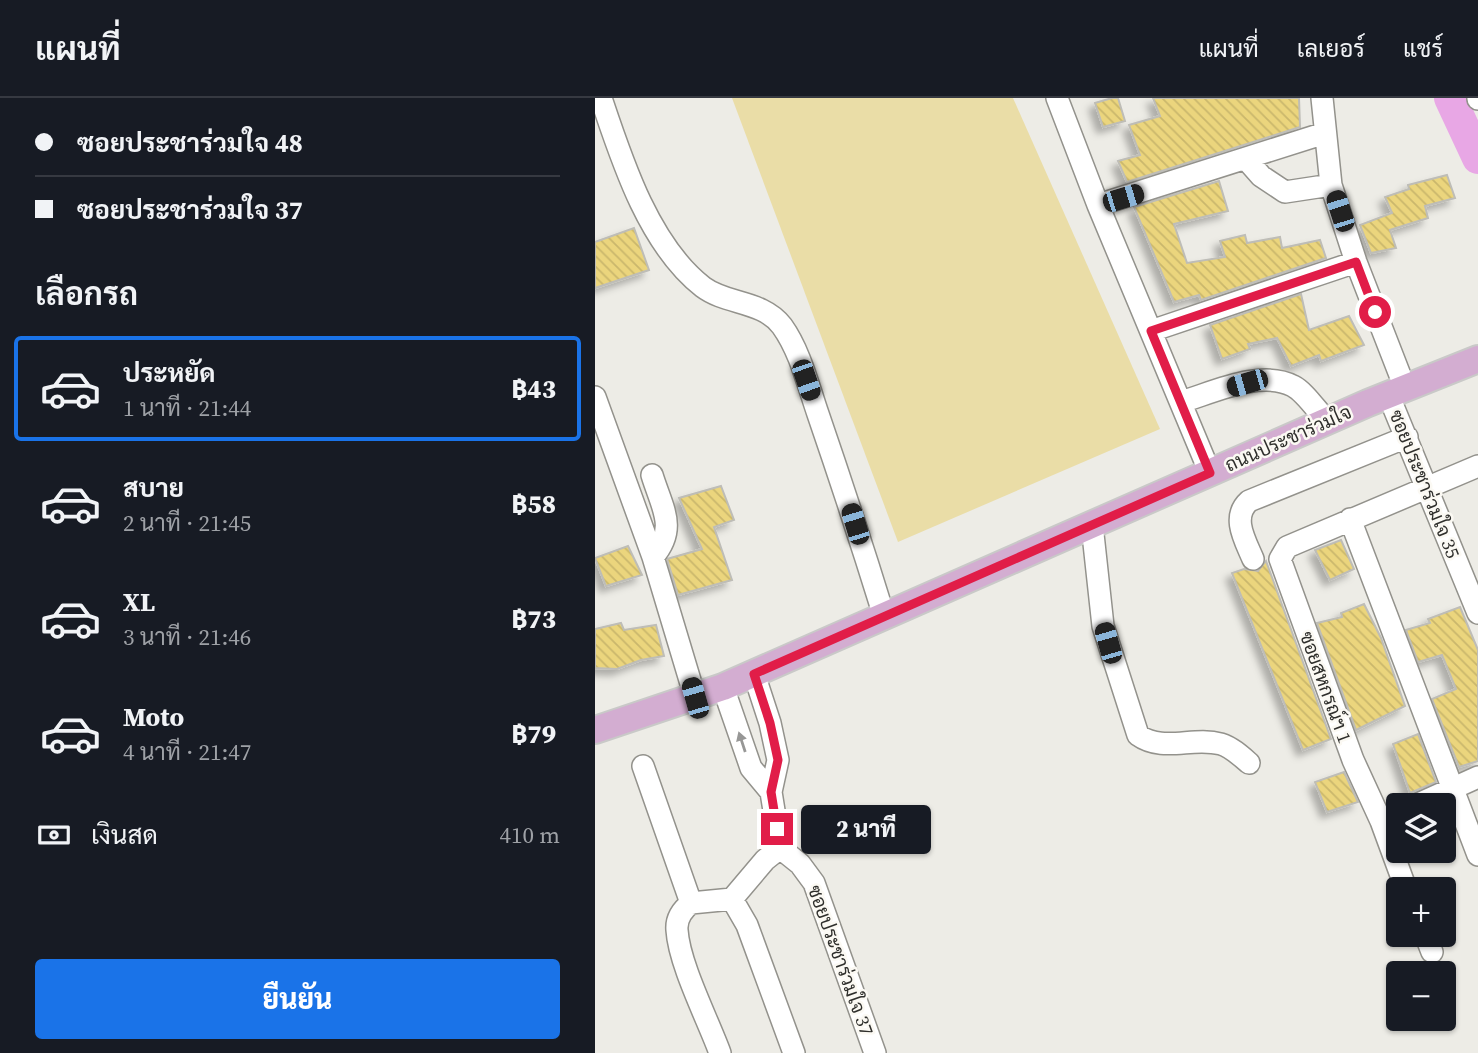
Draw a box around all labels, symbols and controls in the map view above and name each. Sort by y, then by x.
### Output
text: แผนที่ [35,26,121,71]
text: แผนที่ [1199,32,1259,65]
text: เลเยอร์ [1297,32,1365,65]
text: แชร์ [1403,32,1443,65]
text: ซอยประชาร่วมใจ 48 [77,125,303,161]
car [1100,182,1147,214]
car [1324,188,1357,234]
text: ซอยประชาร่วมใจ 37 [77,192,303,228]
text: เลือกรถ [35,272,138,316]
route start [1359,296,1391,328]
text: ประหยัด [123,355,216,391]
icon: car [39,357,102,420]
car [790,357,823,403]
car [1224,367,1271,399]
text: ฿43 [512,371,556,407]
text: 1 นาที · 21:44 [123,392,251,424]
street label: ถนนประชาร่วมใจ [1221,398,1355,478]
street label: ซอยประชาร่วมใจ 35 [1383,406,1467,562]
text: สบาย [123,470,184,506]
icon: car [39,472,102,535]
text: ฿58 [512,486,556,522]
car [839,501,872,547]
text: 2 นาที · 21:45 [123,507,251,539]
text: XL [123,584,155,620]
icon: car [39,587,102,650]
text: ฿73 [512,601,556,637]
car [1093,620,1124,666]
text: 3 นาที · 21:46 [123,621,251,653]
street label: ซอยสหกรณ์ฯ 1 [1294,628,1358,746]
car [680,675,711,721]
text: Moto [123,699,184,735]
icon: car [39,702,102,765]
text: ฿79 [512,716,556,752]
one-way arrow [737,731,747,752]
text: 4 นาที · 21:47 [123,736,251,768]
map controls [1386,793,1456,1031]
button: layers [1386,793,1456,863]
callout: 2 นาที [801,804,931,854]
route end [761,813,793,845]
text: 2 นาที [836,813,896,845]
icon: cash [35,816,73,854]
text: เงินสด [91,817,158,853]
text: 410 m [499,819,560,851]
button: + [1386,877,1456,947]
street label: ซอยประชาร่วมใจ 37 [802,881,880,1039]
button: ยืนยัน [35,959,560,1039]
button: − [1386,961,1456,1031]

